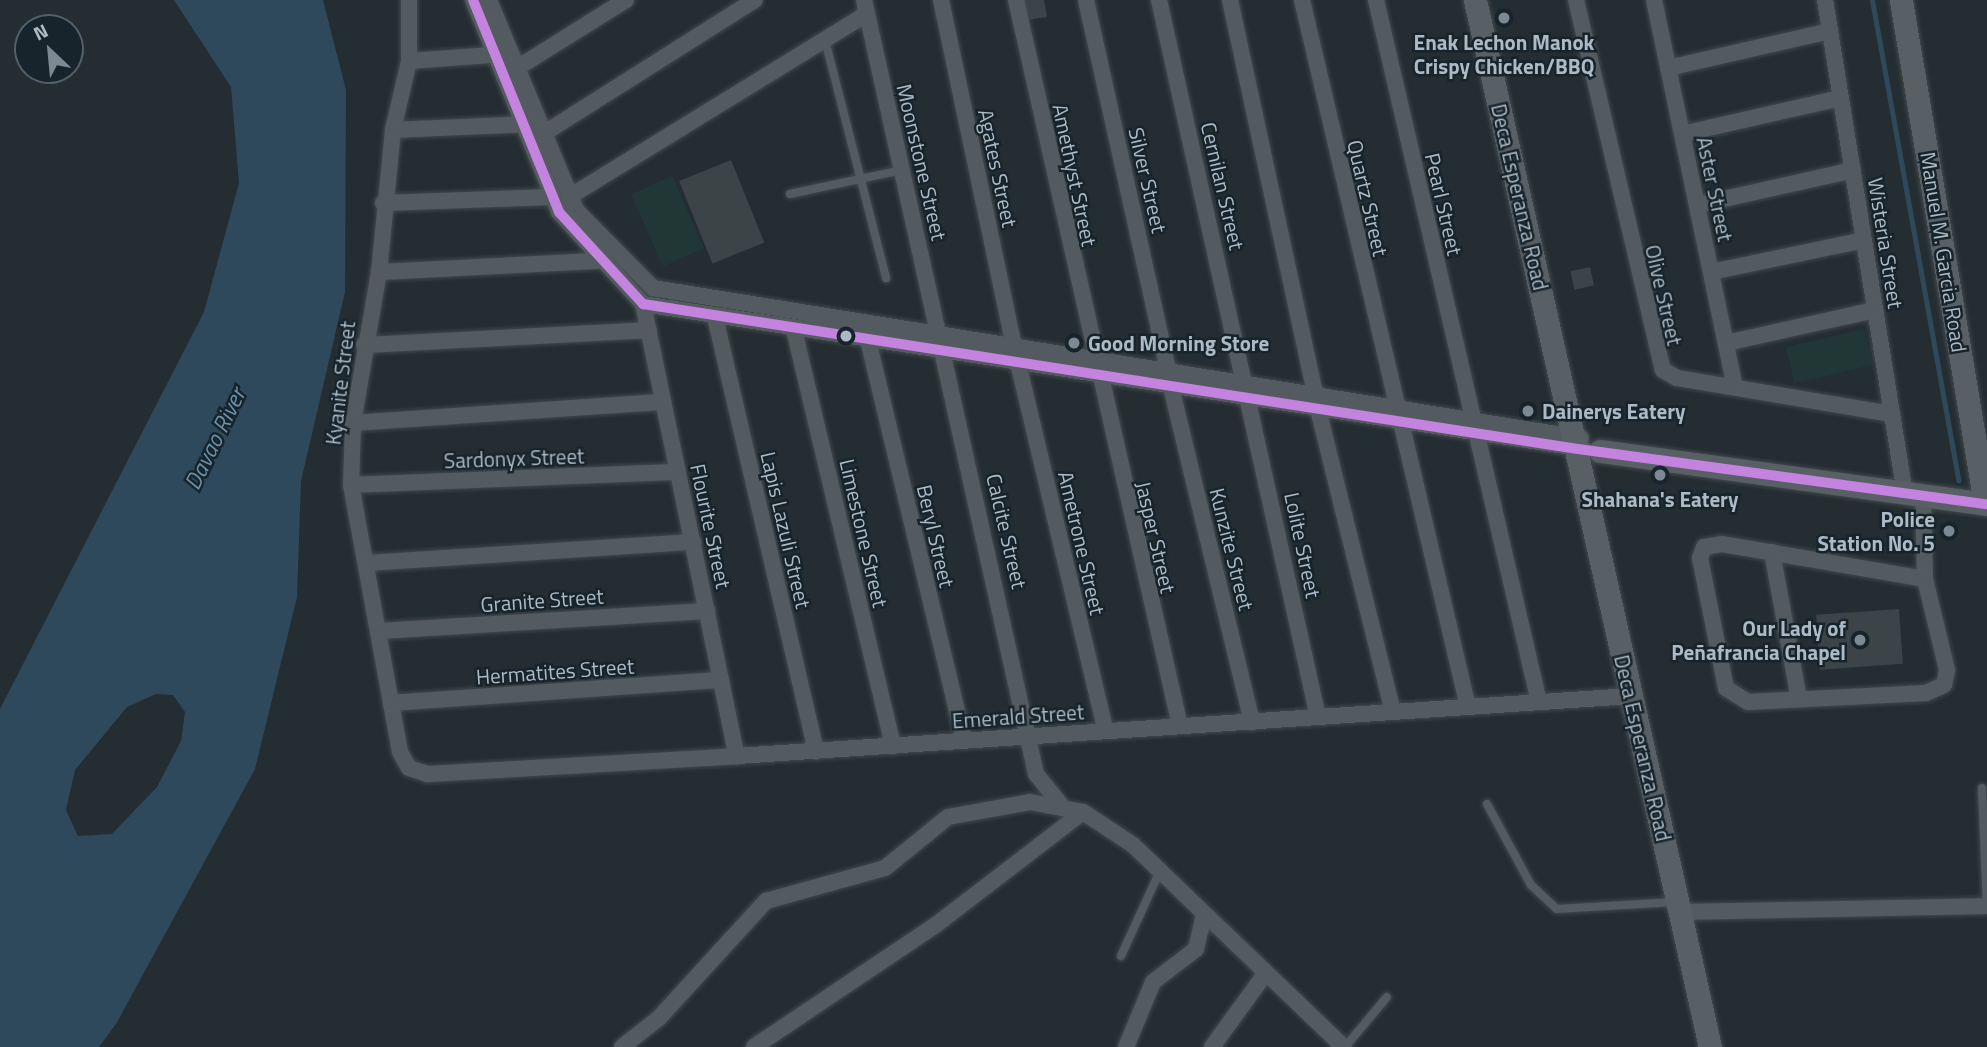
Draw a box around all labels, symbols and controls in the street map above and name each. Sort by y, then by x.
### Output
marker: Enak Lechon Manok Crispy Chicken/BBQ [1496,10,1512,26]
north arrow [14,14,84,84]
text: N [28,16,53,47]
place label: Enak Lechon Manok Crispy Chicken/BBQ [1414,29,1594,79]
street label: Moonstone Street [892,81,952,243]
street label: Amethyst Street [1048,101,1102,249]
street label: Deca Esperanza Road [1486,101,1554,293]
street label: Agates Street [973,107,1023,229]
street label: Cernilan Street [1196,120,1250,252]
street label: Silver Street [1124,125,1172,235]
street label: Aster Street [1692,134,1738,244]
street label: Quartz Street [1342,137,1394,259]
street label: Pearl Street [1420,150,1468,258]
street label: Manuel M. Garcia Road [1916,150,1972,354]
street label: Wisteria Street [1863,176,1909,310]
street label: Olive Street [1640,242,1688,348]
street label: Kyanite Street [320,320,360,446]
unlabelled marker [839,329,853,343]
place label: Good Morning Store [1088,330,1269,356]
marker: Good Morning Store [1066,335,1082,351]
water label: Davao River [179,384,251,494]
place label: Dainerys Eatery [1542,398,1686,424]
marker: Dainerys Eatery [1520,403,1536,419]
street label: Sardonyx Street [443,443,585,473]
street label: Lapis Lazuli Street [756,449,816,611]
street label: Limestone Street [835,456,893,610]
street label: Flourite Street [686,461,736,591]
marker: Shahana's Eatery [1652,467,1668,483]
street label: Ametrone Street [1053,469,1111,617]
street label: Calcite Street [982,471,1032,591]
street label: Jasper Street [1131,479,1181,595]
street label: Beryl Street [912,482,960,590]
street label: Kunzite Street [1205,485,1259,613]
place label: Shahana's Eatery [1582,486,1738,512]
street label: Lolite Street [1280,490,1326,600]
place label: Police Station No. 5 [1817,506,1935,556]
marker: Police Station No. 5 [1941,523,1957,539]
street label: Granite Street [480,583,604,617]
place label: Our Lady of Peñafrancia Chapel [1671,615,1846,665]
marker: Our Lady of Peñafrancia Chapel [1852,632,1868,648]
street label: Deca Esperanza Road [1609,652,1677,844]
street label: Hermatites Street [475,653,635,689]
street label: Emerald Street [951,699,1085,733]

